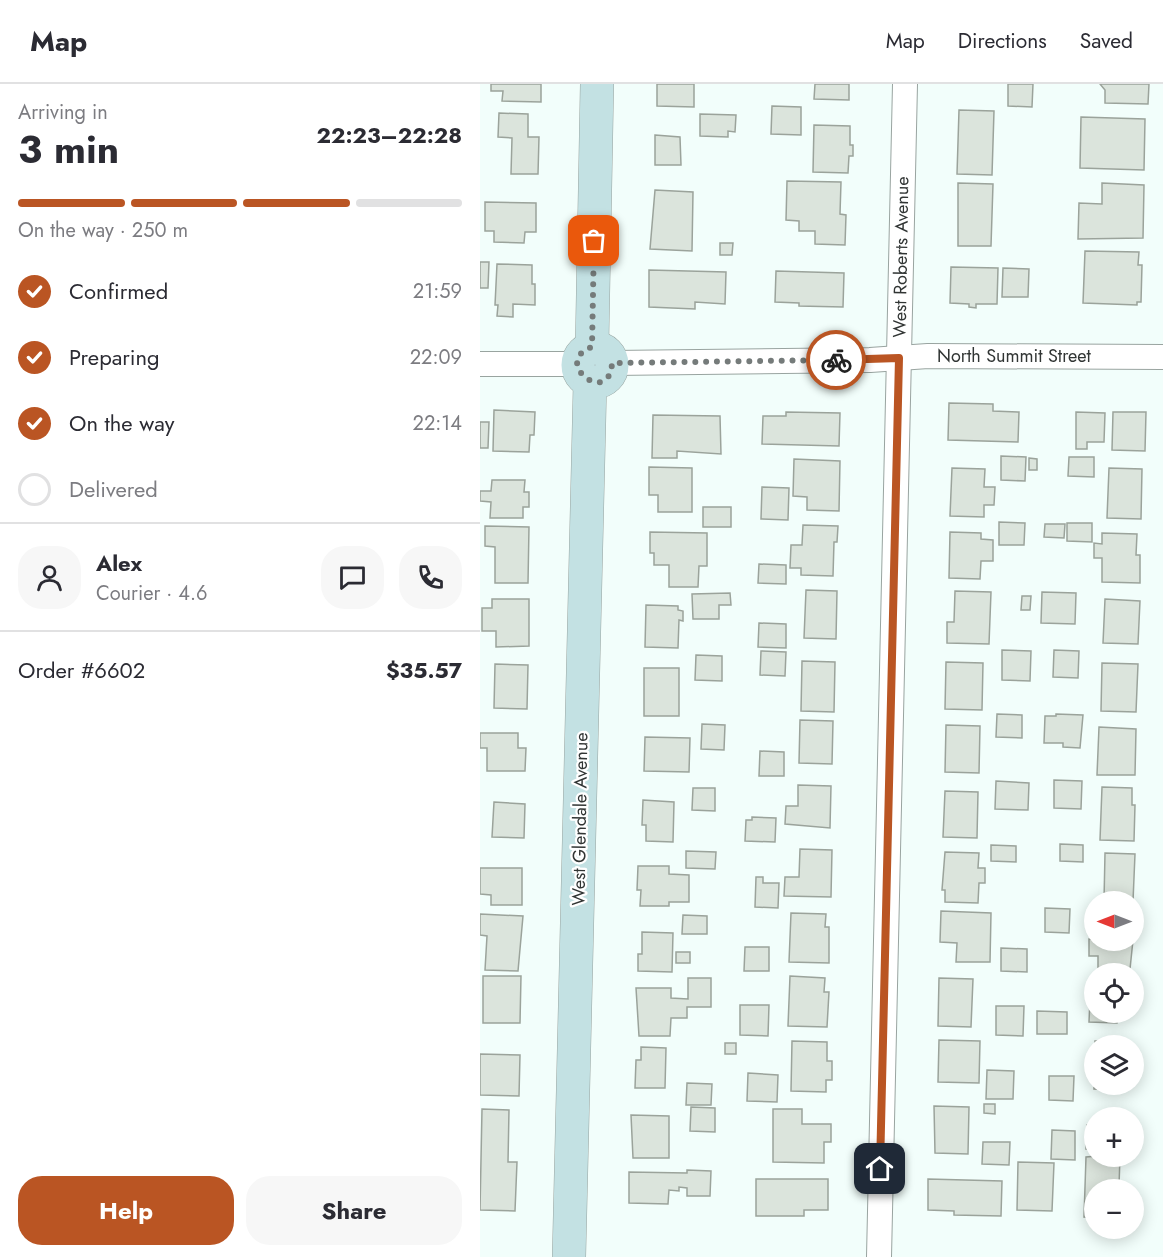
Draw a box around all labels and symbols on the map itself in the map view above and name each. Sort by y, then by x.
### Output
street label: West Roberts Avenue [887,176,915,338]
pin [568,215,619,266]
courier [806,330,866,390]
street label: North Summit Street [937,343,1092,369]
street label: West Glendale Avenue [565,732,595,906]
north arrow [1084,891,1144,951]
pin [854,1143,905,1194]

